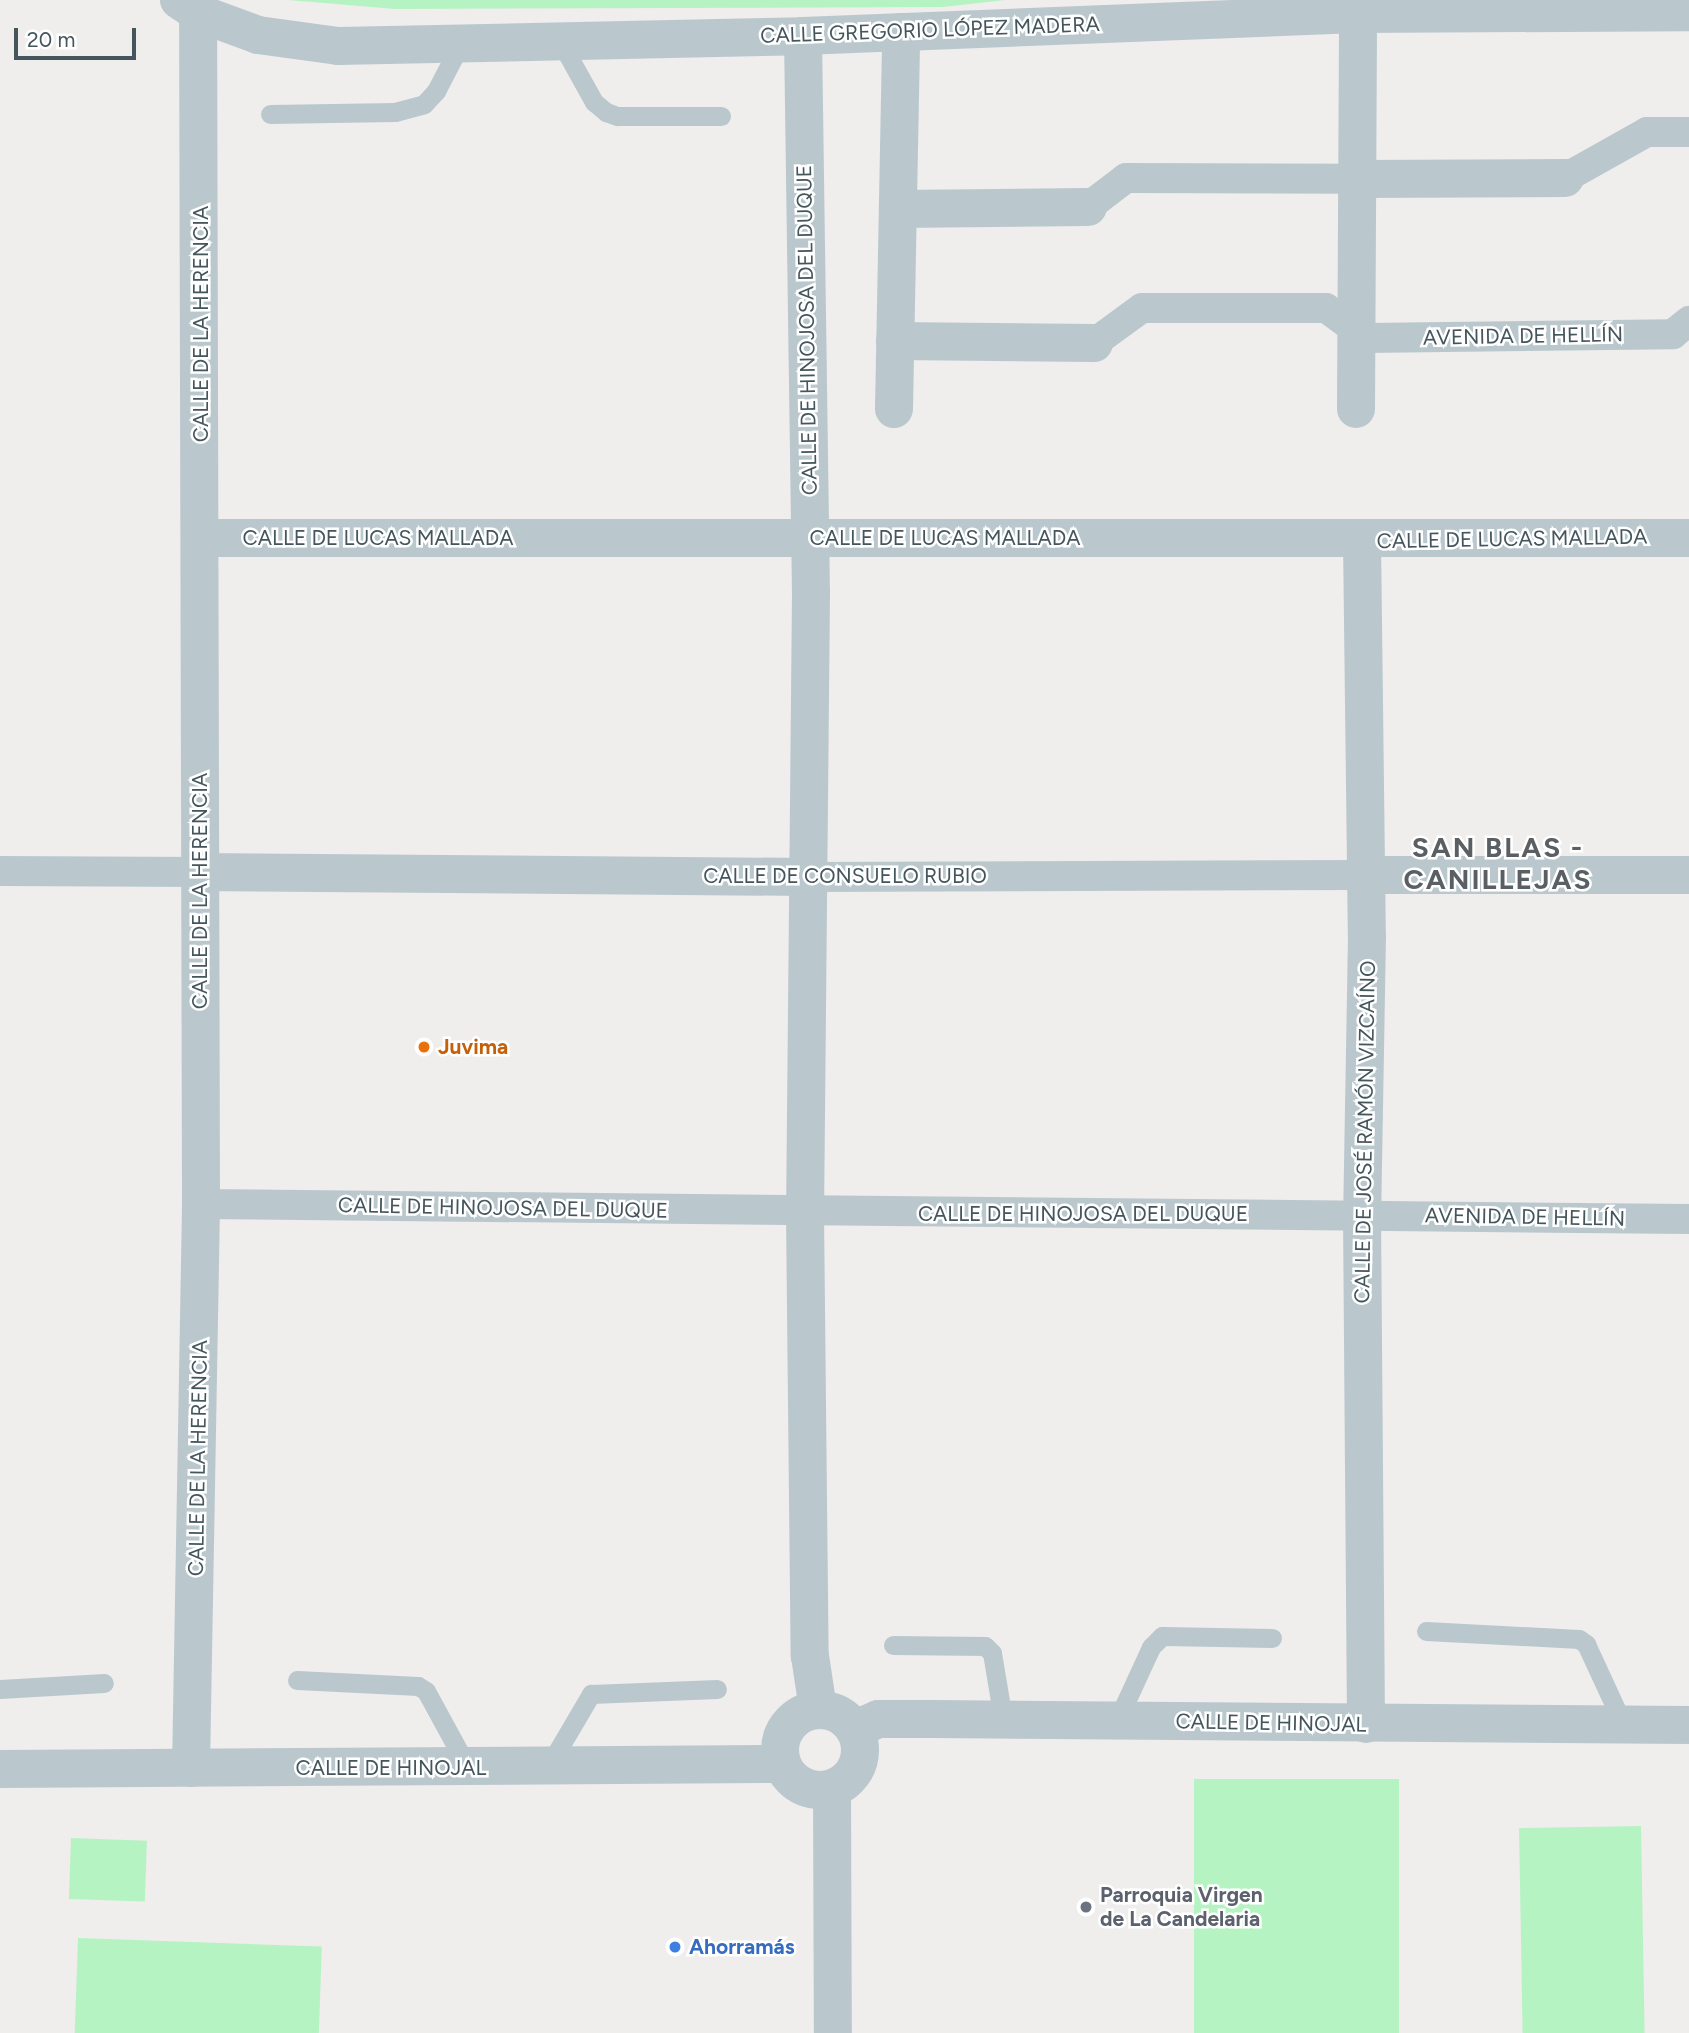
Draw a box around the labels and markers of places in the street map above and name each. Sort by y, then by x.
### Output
place label: Juvima [438,1034,508,1060]
marker: Juvima [416,1039,432,1055]
place label: Parroquia Virgen de La Candelaria [1100,1882,1263,1932]
marker: Parroquia Virgen de La Candelaria [1078,1899,1094,1915]
place label: Ahorramás [689,1934,794,1960]
marker: Ahorramás [667,1939,683,1955]

